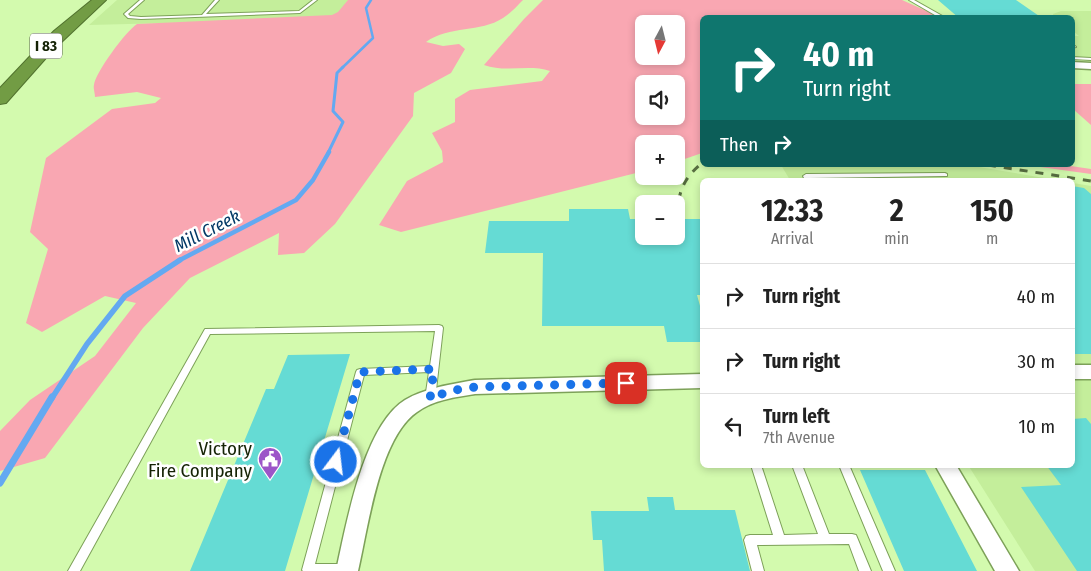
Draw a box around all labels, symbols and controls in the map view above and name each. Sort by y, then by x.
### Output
north arrow [635,15,685,65]
map controls [635,15,685,245]
text: 40 m [803,33,874,75]
road number: I 83 [30,34,62,58]
icon: right [720,35,785,100]
button: sound [635,75,685,125]
text: Turn right [803,75,891,102]
icon: right [768,130,796,158]
text: Then [720,133,758,156]
button: + [635,135,685,185]
text: 12:33 [761,193,823,229]
text: 2 [890,193,904,229]
text: 150 [970,193,1014,229]
button: − [635,195,685,245]
water label: Mill Creek [170,205,244,257]
text: Arrival [771,229,813,248]
text: min [884,229,909,248]
text: m [986,229,998,248]
icon: right [720,282,748,310]
text: Turn right [763,285,840,308]
text: 40 m [1017,285,1055,308]
icon: right [720,347,748,375]
text: Turn right [763,350,840,373]
text: 30 m [1017,350,1055,373]
pin [605,362,647,404]
icon: arrive [612,369,640,397]
text: Turn left [763,405,830,428]
icon: left [720,412,748,440]
text: 10 m [1019,415,1055,438]
text: 7th Avenue [763,428,835,447]
position arrow [309,435,361,487]
place label: Victory Fire Company [148,437,253,482]
public building icon: Victory Fire Company [257,446,283,480]

